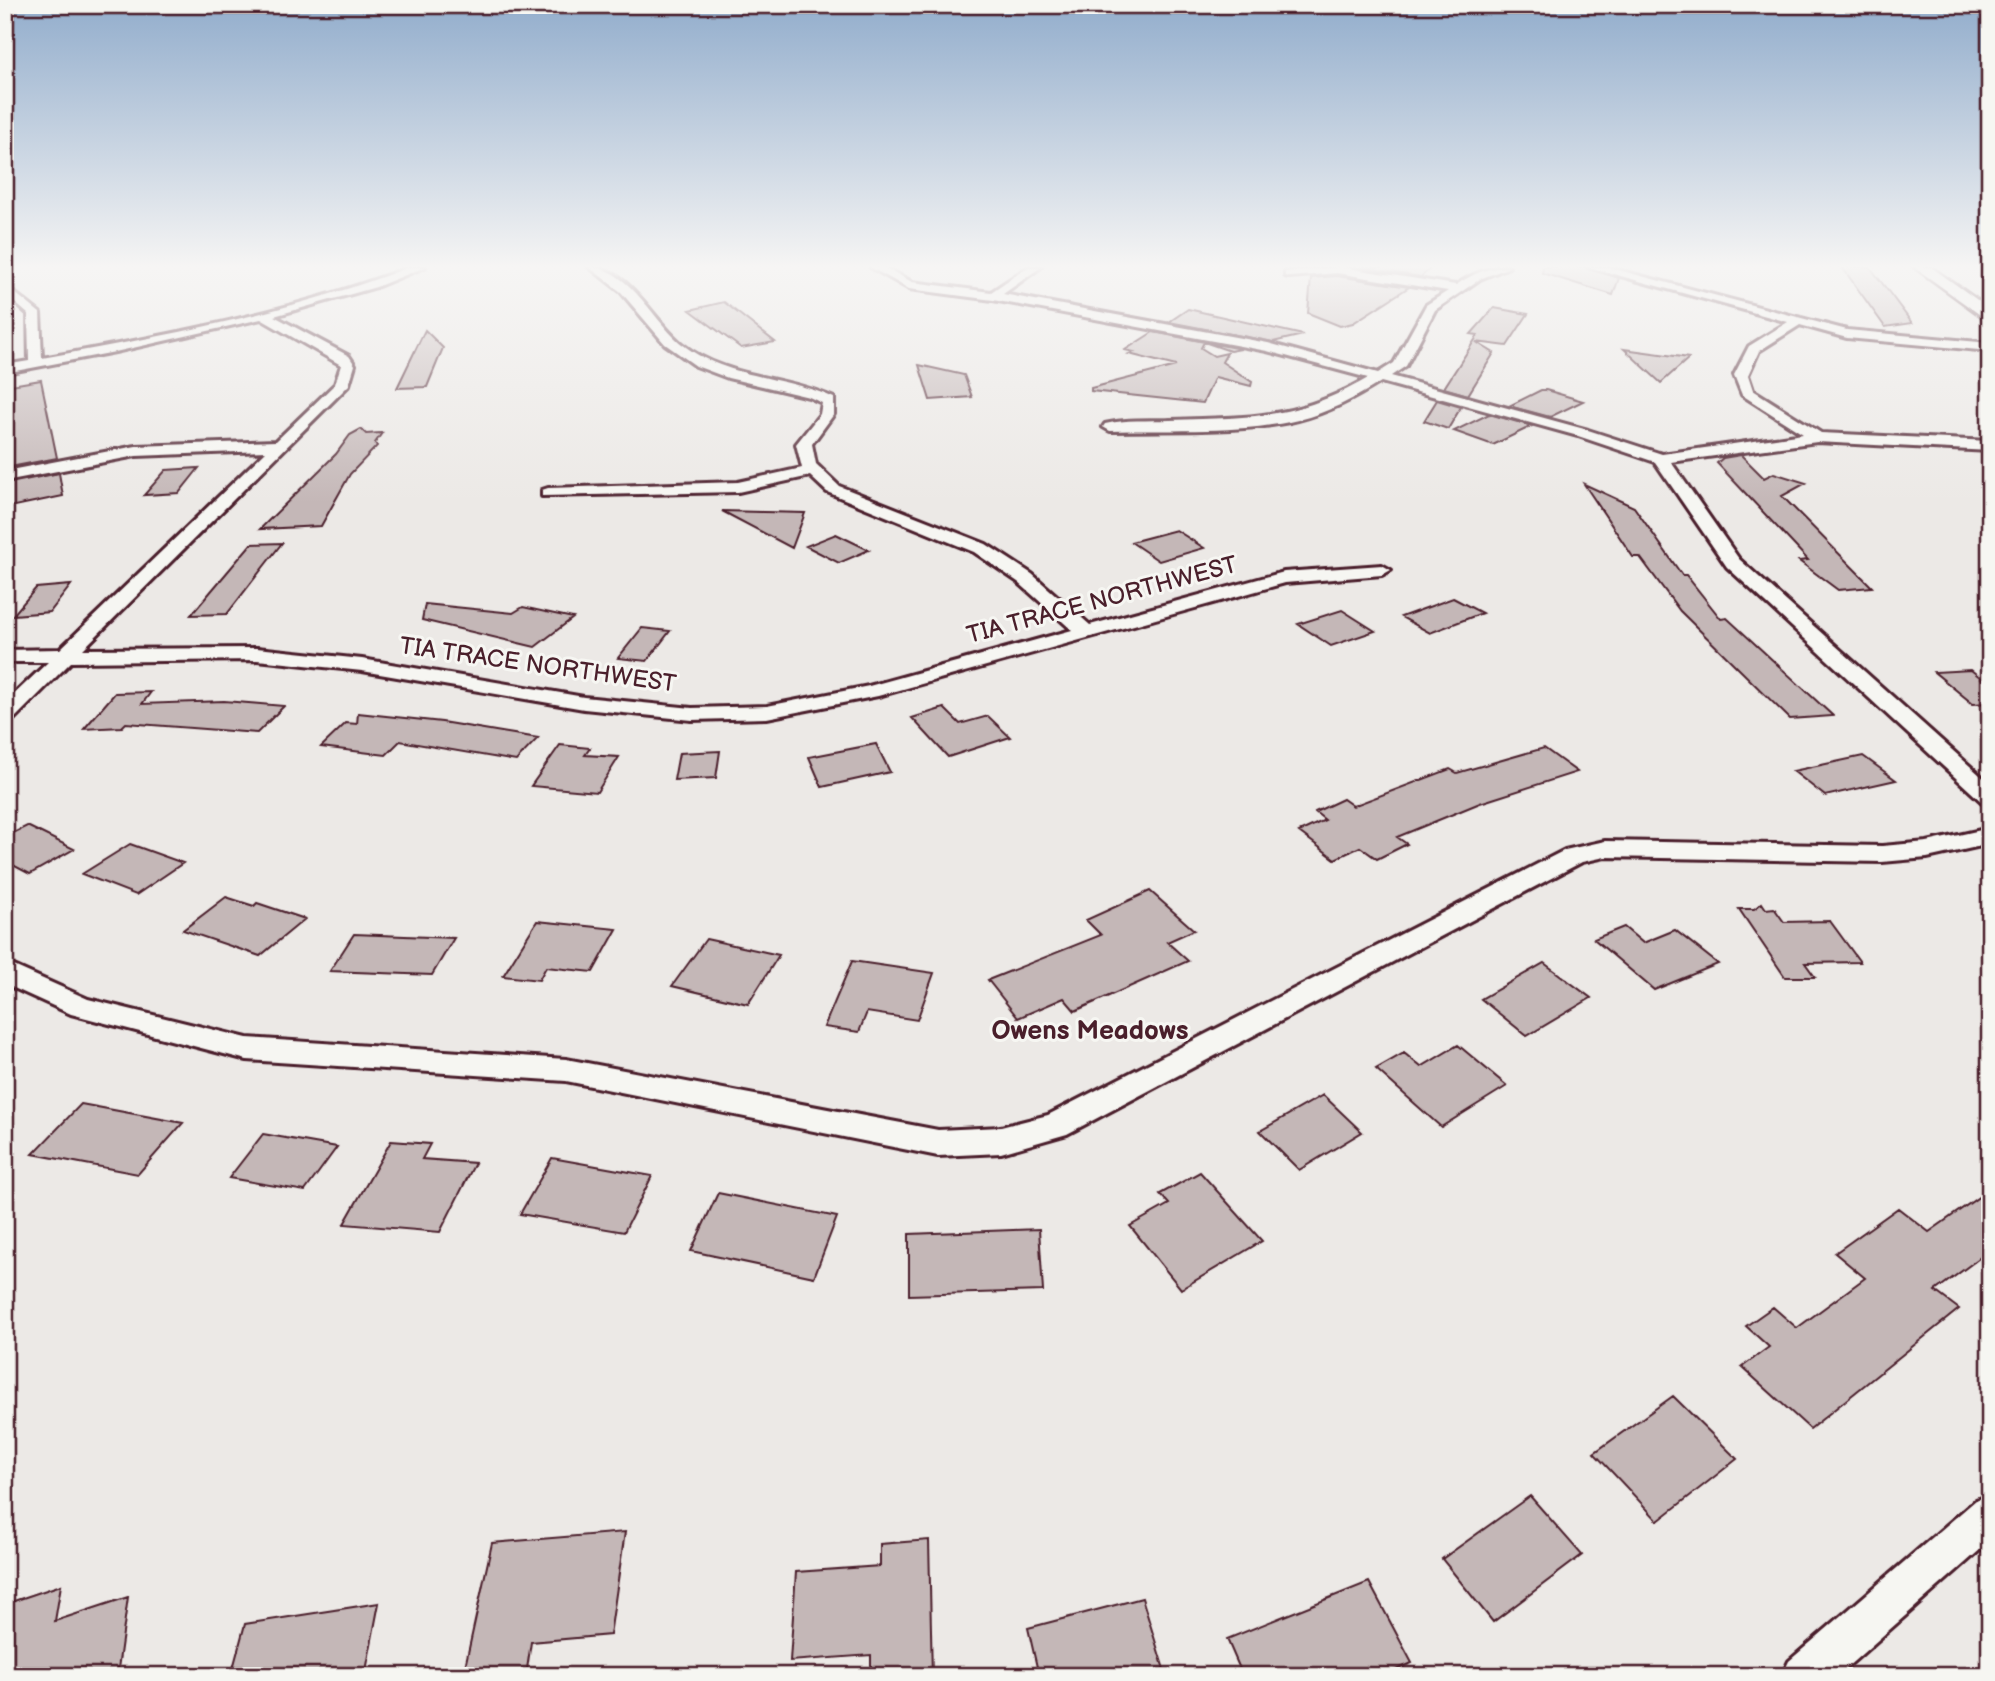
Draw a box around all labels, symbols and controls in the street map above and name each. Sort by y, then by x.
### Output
street label: TIA TRACE NORTHWEST [964,550,1241,650]
street label: TIA TRACE NORTHWEST [398,631,679,699]
district label: Owens Meadows [991,1016,1189,1047]

